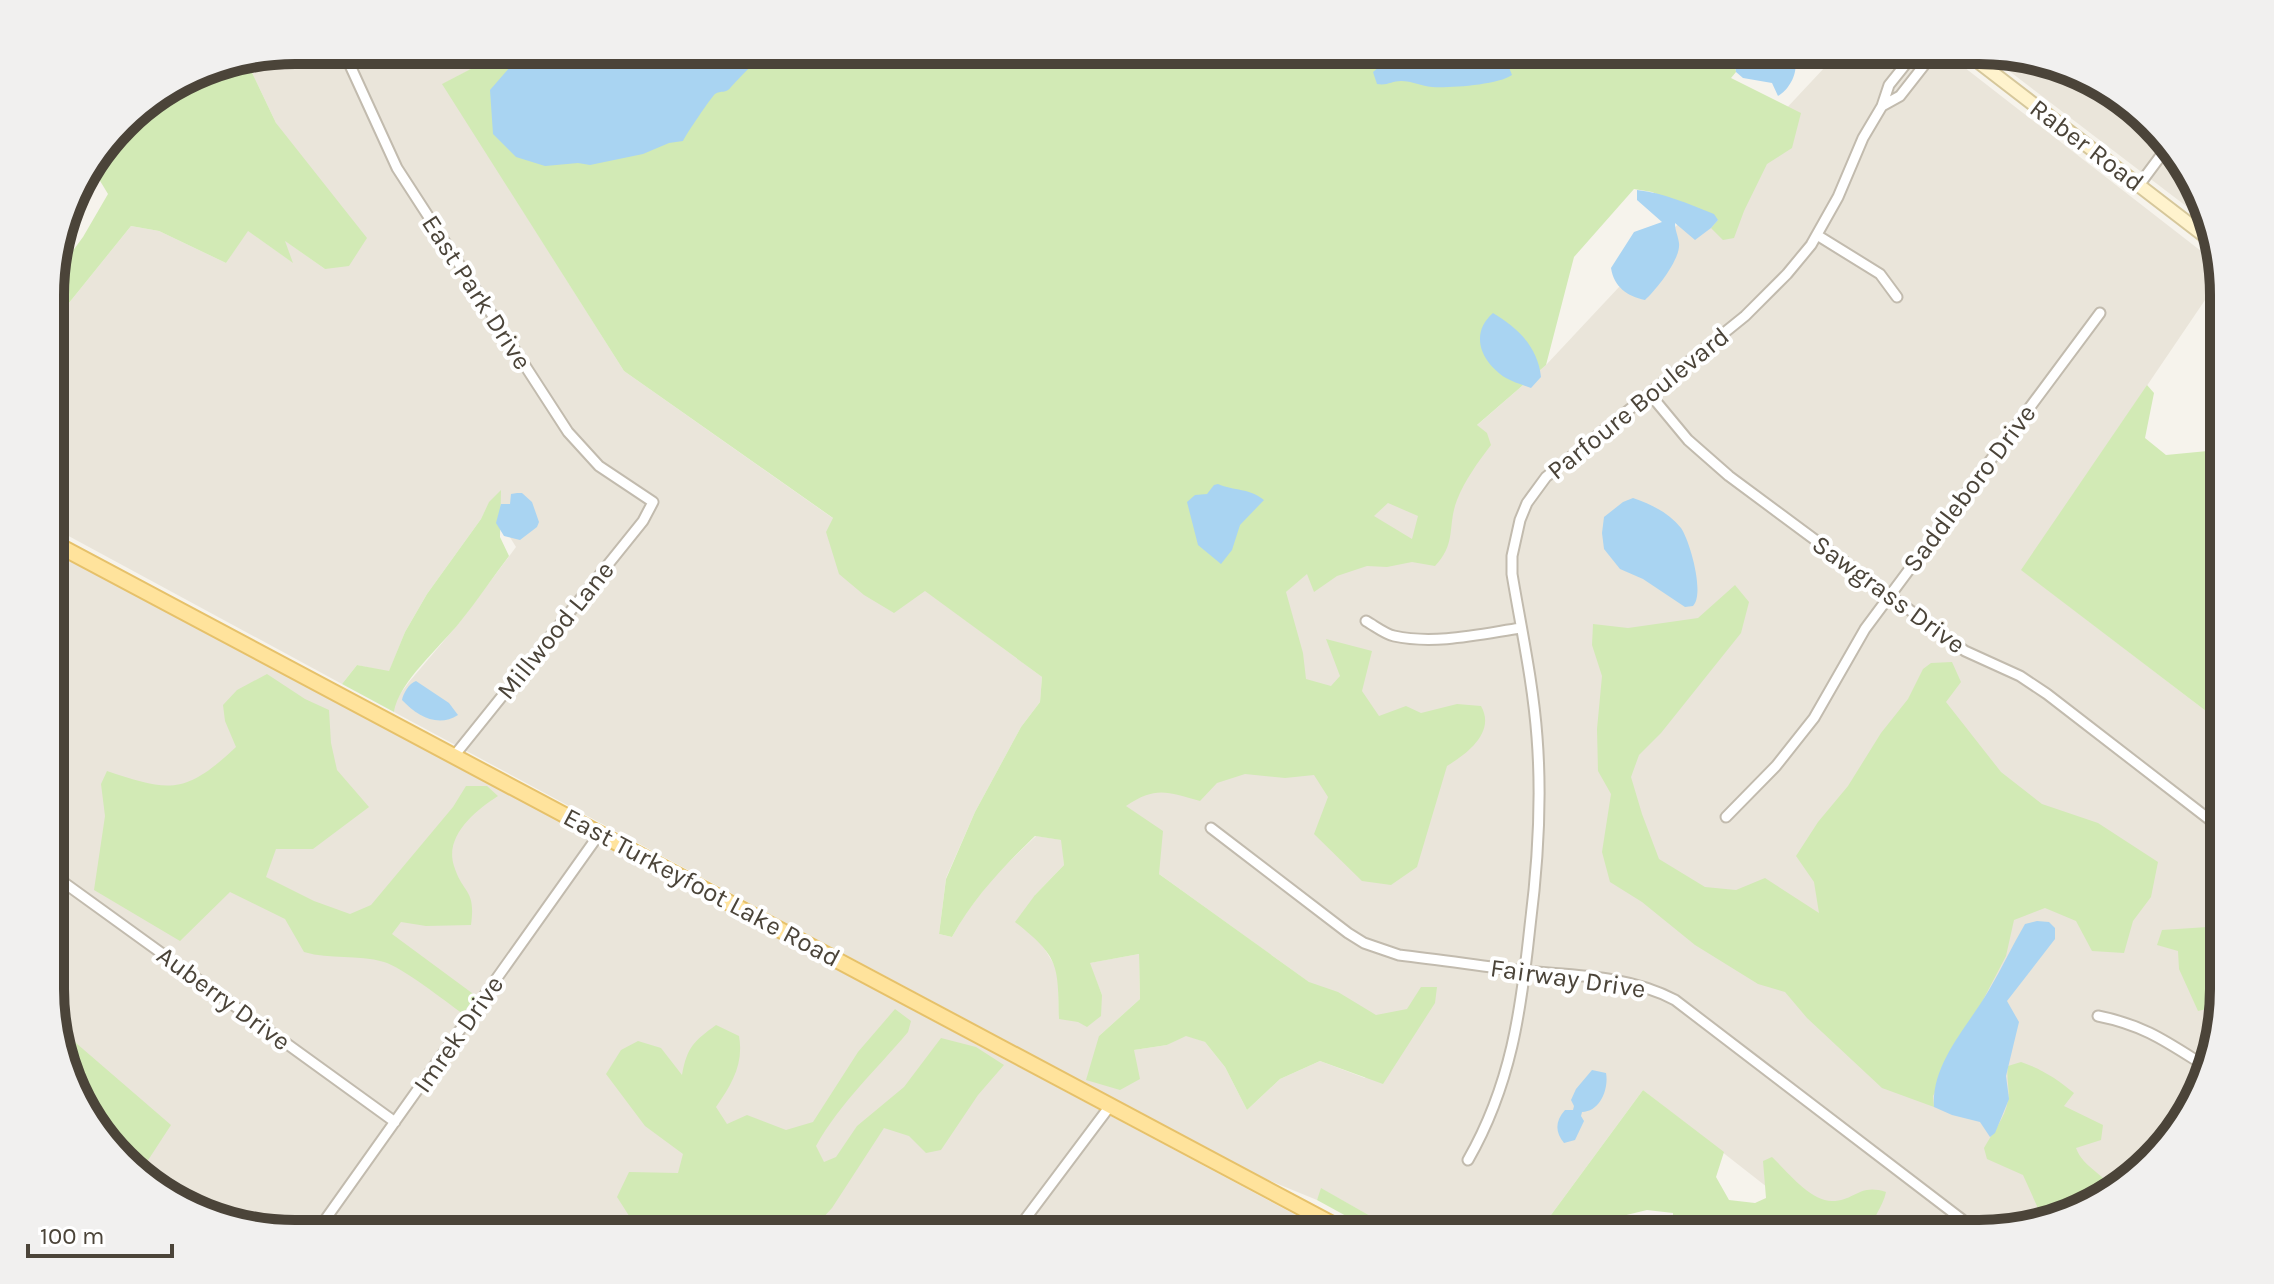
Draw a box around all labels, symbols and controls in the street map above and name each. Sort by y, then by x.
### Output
street label: Raber Road [2024,93,2150,198]
street label: East Park Drive [415,209,538,375]
street label: Parfoure Boulevard [1541,321,1735,486]
street label: Saddleboro Drive [1896,398,2042,578]
street label: Sawgrass Drive [1806,529,1971,660]
street label: Millwood Lane [490,555,621,706]
street label: East Turkeyfoot Lake Road [558,801,845,974]
street label: Auberry Drive [151,940,296,1057]
street label: Fairway Drive [1488,952,1648,1005]
street label: Imrek Drive [407,970,510,1099]
scale bar [28,1208,172,1258]
text: 100 m [40,1222,105,1250]

